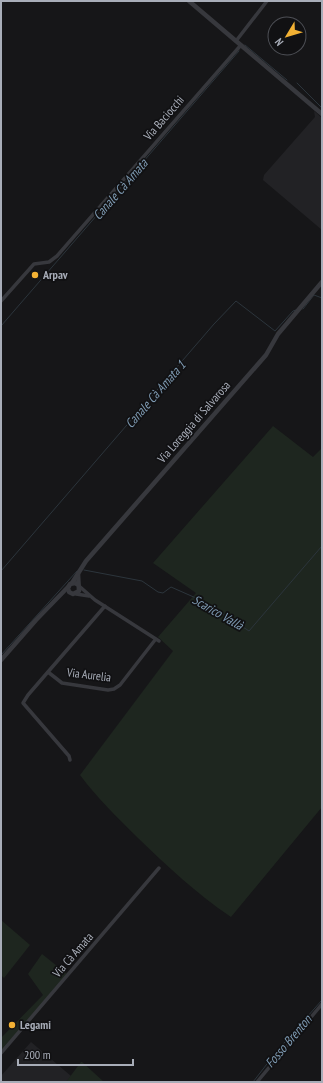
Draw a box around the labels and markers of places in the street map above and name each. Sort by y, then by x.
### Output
place label: Arpav [42,267,68,282]
marker: Arpav [30,270,40,280]
place label: Legami [20,1017,51,1032]
marker: Legami [7,1020,17,1030]

